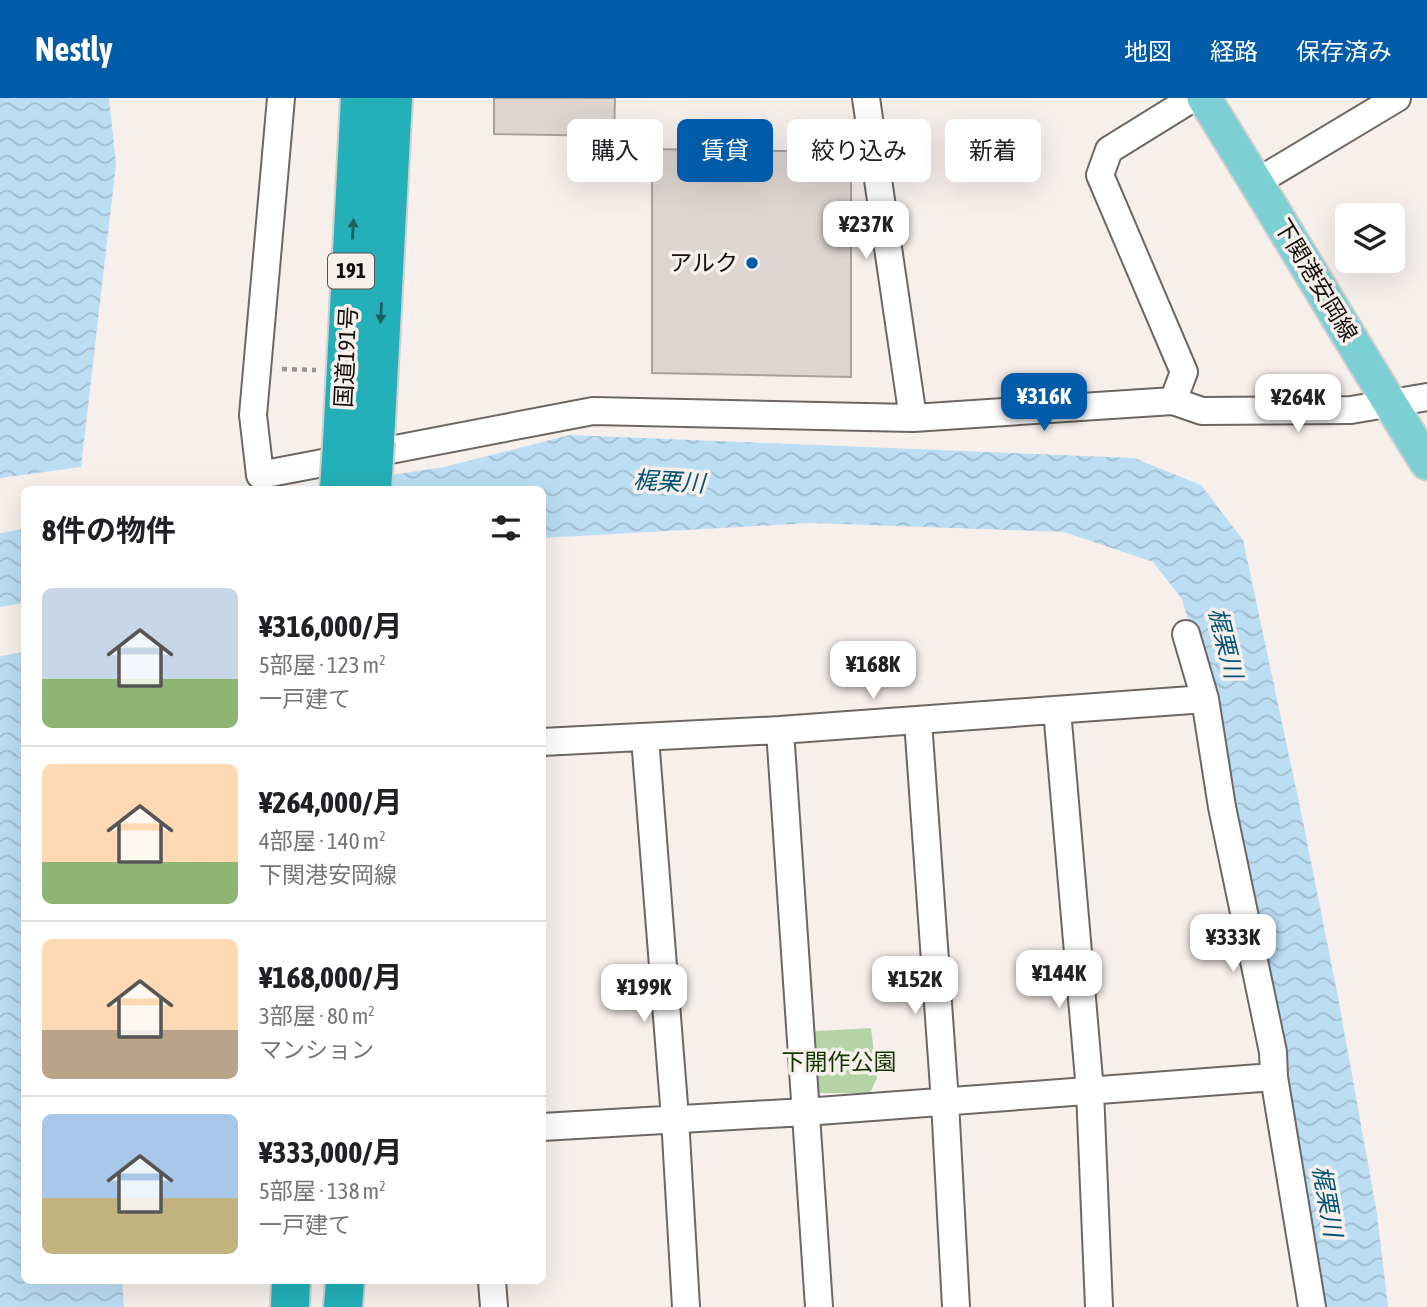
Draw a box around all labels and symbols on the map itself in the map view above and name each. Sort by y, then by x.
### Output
pin: ¥237K [817,202,915,261]
street label: 下関港安岡線 [1269,214,1363,346]
one-way arrow [347,217,358,239]
place label: アルク [669,250,738,276]
road number: 191 [328,254,374,288]
marker: アルク [744,255,760,271]
one-way arrow [376,302,387,324]
street label: 国道191号 [330,306,362,408]
pin: ¥316K [995,374,1093,433]
pin: ¥264K [1249,374,1347,434]
water label: 梶栗川 [632,466,709,497]
water label: 梶栗川 [1204,605,1248,684]
pin: ¥168K [824,642,922,701]
pin: ¥333K [1184,914,1282,974]
pin: ¥144K [1010,950,1108,1010]
pin: ¥152K [866,956,964,1016]
pin: ¥199K [595,964,693,1024]
park label: 下開作公園 [782,1049,897,1075]
water label: 梶栗川 [1308,1163,1348,1242]

